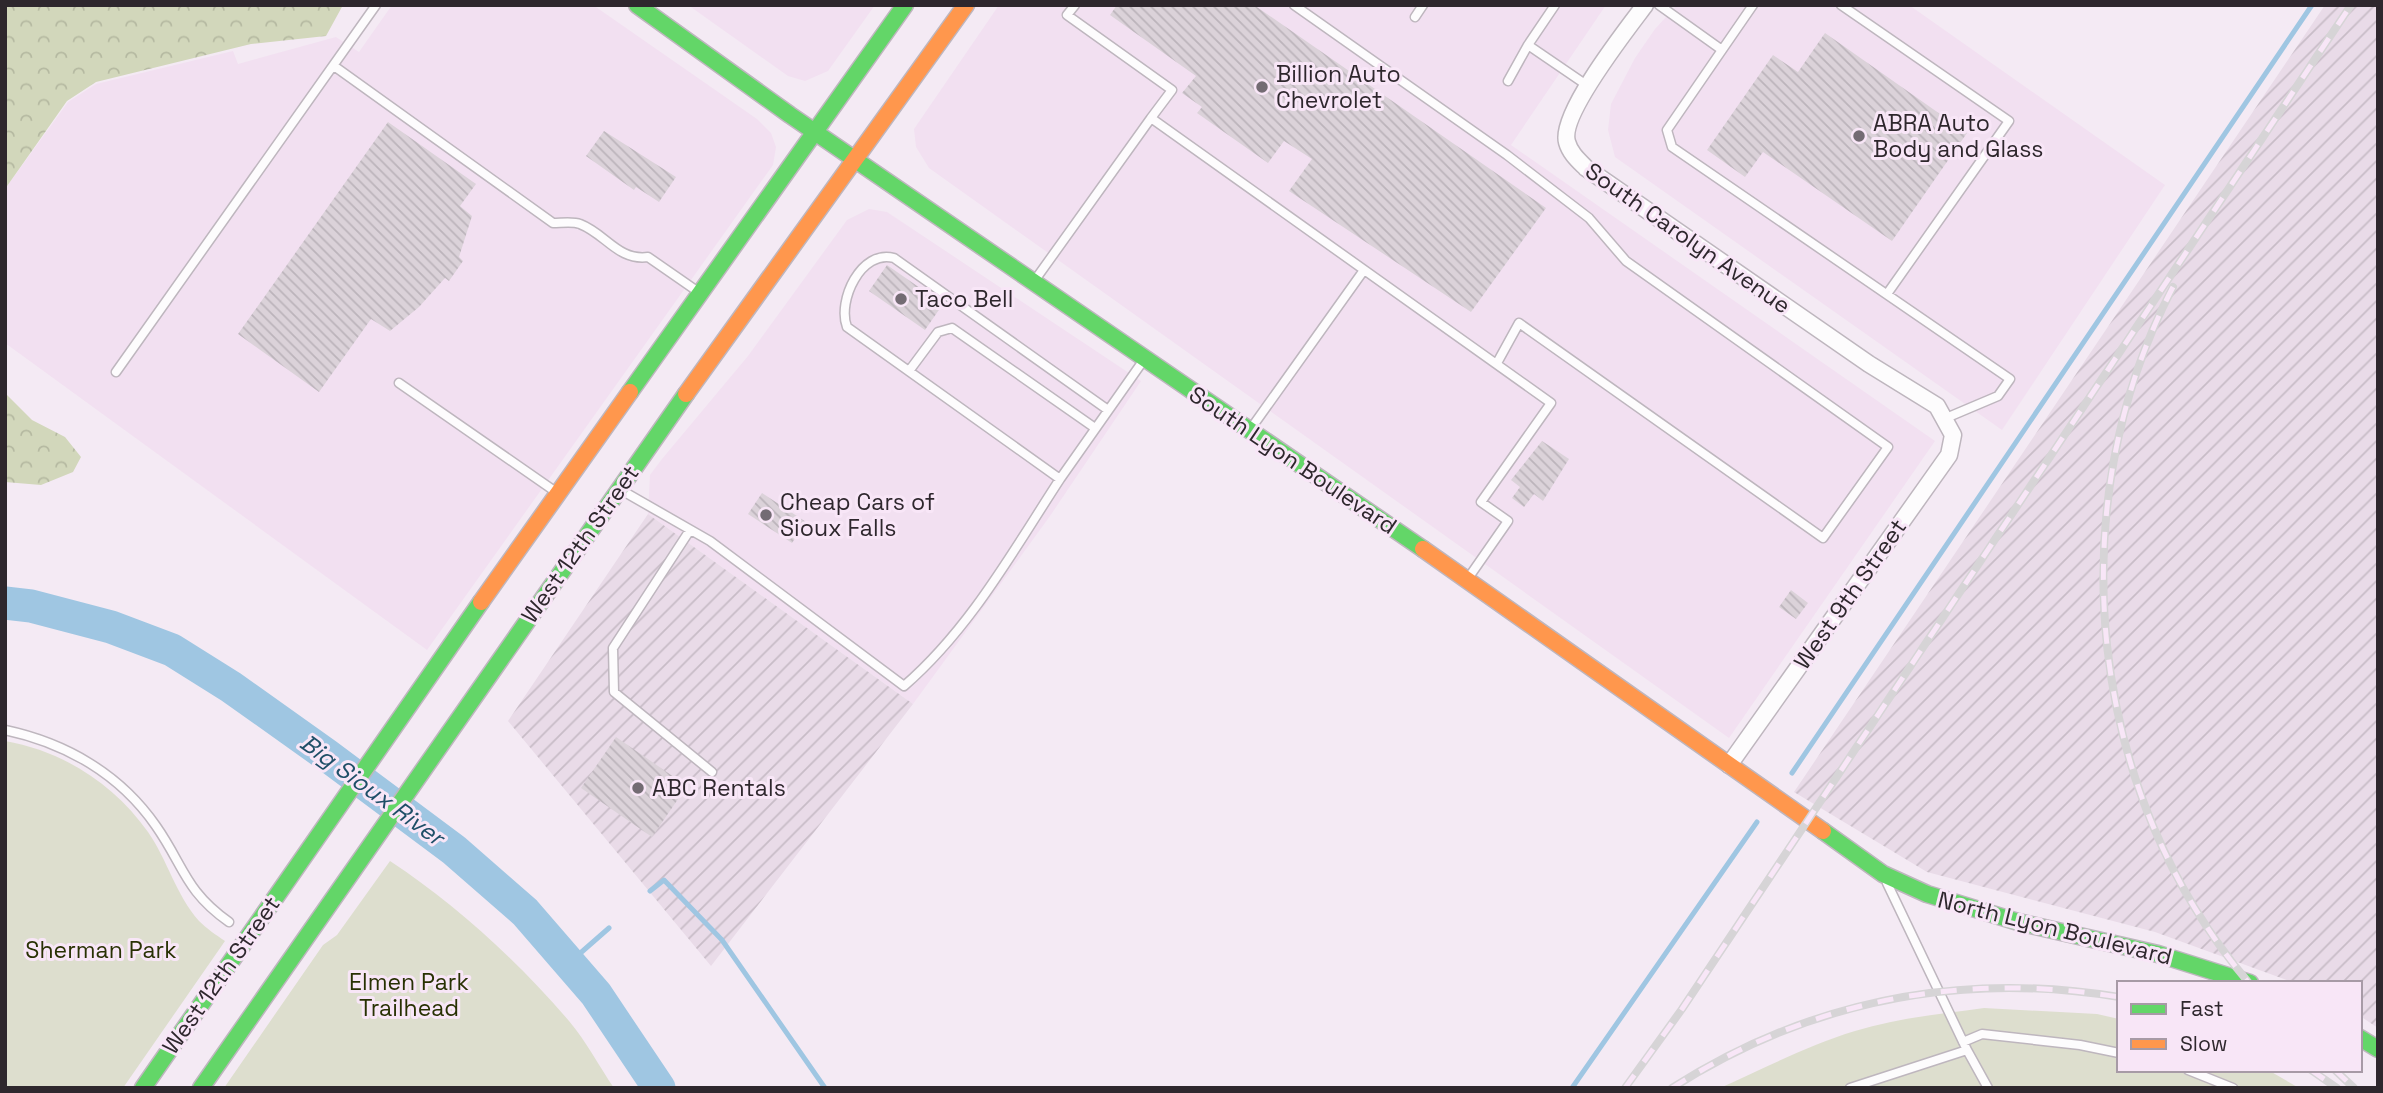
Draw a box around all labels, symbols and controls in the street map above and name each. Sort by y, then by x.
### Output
place label: Billion Auto Chevrolet [1276,59,1401,115]
marker: Billion Auto Chevrolet [1254,79,1270,95]
place label: ABRA Auto Body and Glass [1873,108,2043,164]
marker: ABRA Auto Body and Glass [1851,128,1867,144]
street label: South Carolyn Avenue [1579,156,1797,320]
place label: Taco Bell [915,284,1013,314]
marker: Taco Bell [893,291,909,307]
street label: South Lyon Boulevard [1183,379,1403,541]
street label: West 12th Street [514,459,646,629]
place label: Cheap Cars of Sioux Falls [780,487,935,543]
marker: Cheap Cars of Sioux Falls [758,507,774,523]
street label: West 9th Street [1787,513,1913,675]
water label: Big Sioux River [294,727,453,854]
place label: ABC Rentals [652,773,786,803]
marker: ABC Rentals [630,780,646,796]
street label: North Lyon Boulevard [1935,884,2175,972]
street label: West 12th Street [155,890,287,1060]
park label: Sherman Park [25,935,177,965]
park label: Elmen Park Trailhead [349,967,469,1023]
legend [2117,981,2362,1072]
text: Fast [2180,995,2224,1022]
text: Slow [2180,1030,2228,1057]

